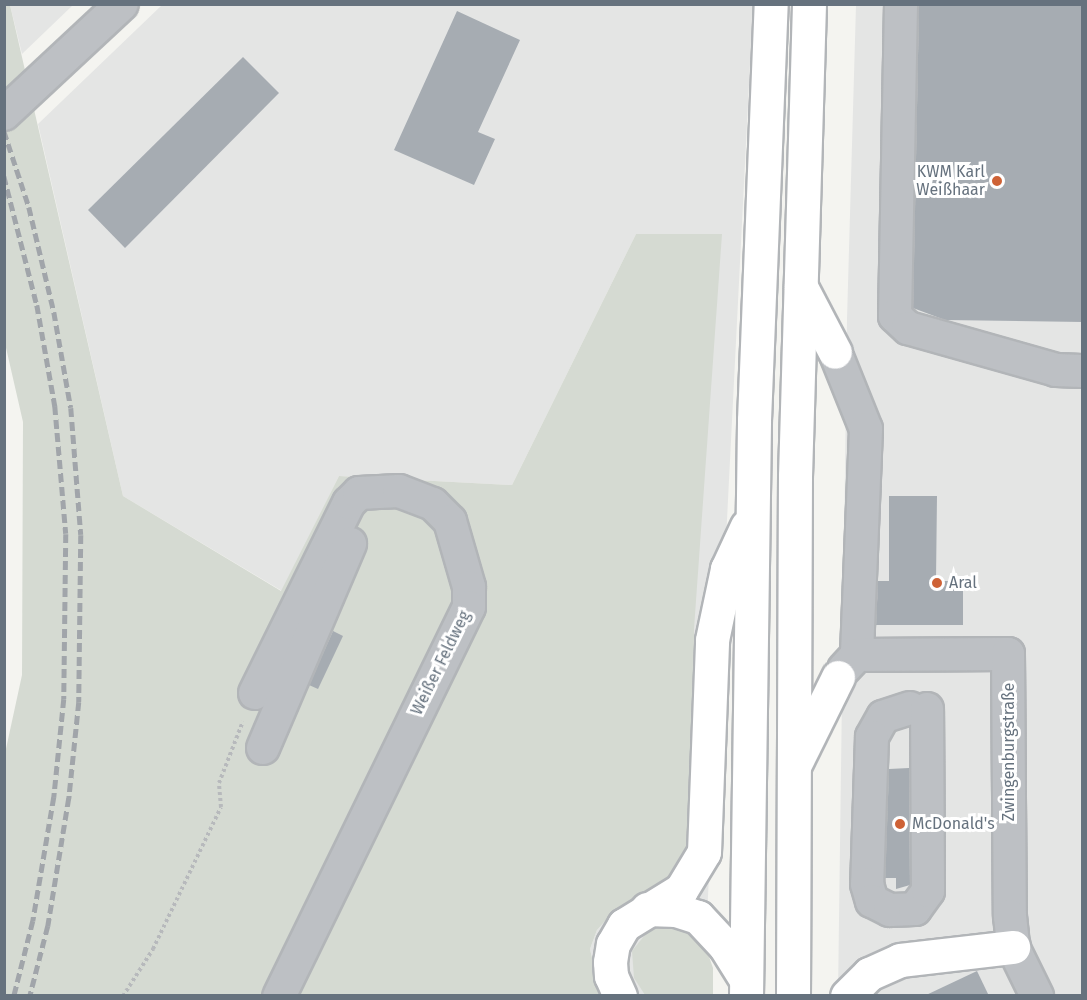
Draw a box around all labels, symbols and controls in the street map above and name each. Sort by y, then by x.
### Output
place label: KWM Karl Weißhaar [916,162,985,200]
marker: KWM Karl Weißhaar [990,174,1004,188]
place label: Aral [949,573,977,593]
marker: Aral [930,576,944,590]
street label: Weißer Feldweg [407,608,475,718]
street label: Zwingenburgstraße [999,683,1019,821]
place label: McDonald's [912,814,995,834]
marker: McDonald's [893,817,907,831]

